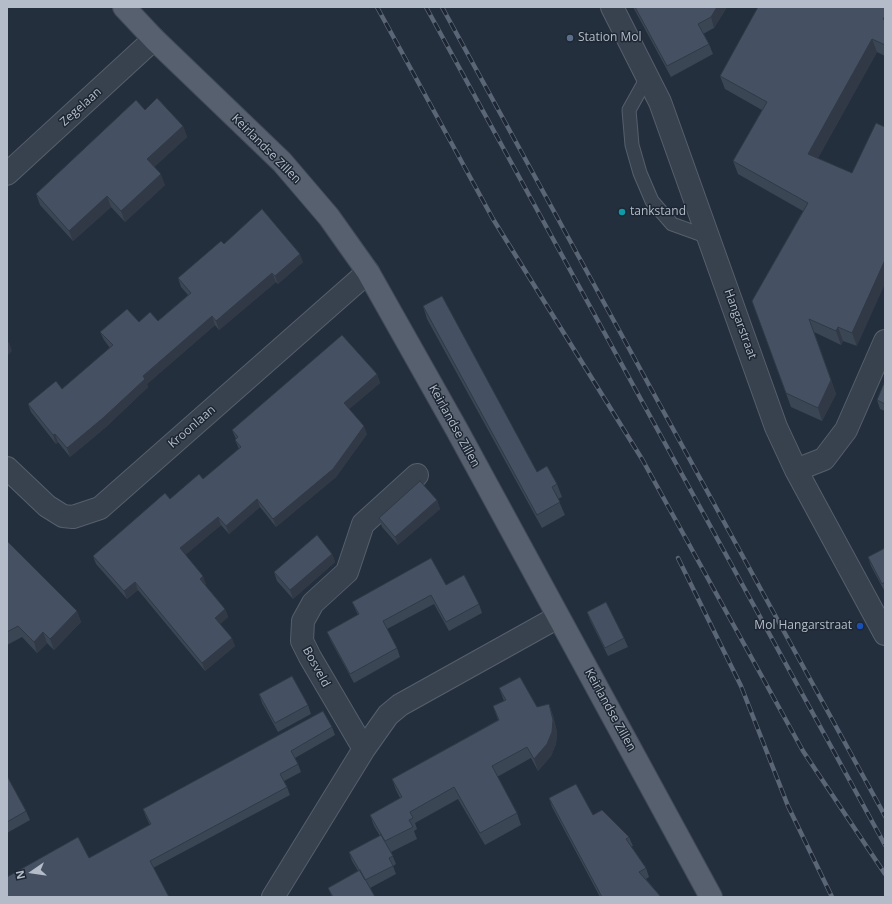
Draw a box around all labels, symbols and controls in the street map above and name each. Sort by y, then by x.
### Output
place label: Station Mol [578,31,642,45]
marker: Station Mol [565,33,575,43]
street label: Zegelaan [57,85,105,129]
street label: Keirlandse Zillen [228,111,304,187]
place label: tankstand [630,205,686,219]
marker: tankstand [617,207,627,217]
street label: Hangarstraat [721,287,759,361]
street label: Keirlandse Zillen [425,382,483,470]
street label: Kroonlaan [165,403,219,451]
place label: Mol Hangarstraat [754,619,852,633]
marker: Mol Hangarstraat [855,621,865,631]
street label: Bosveld [299,644,333,690]
street label: Keirlandse Zillen [581,666,639,754]
north arrow [12,852,52,892]
text: N [12,869,28,881]

